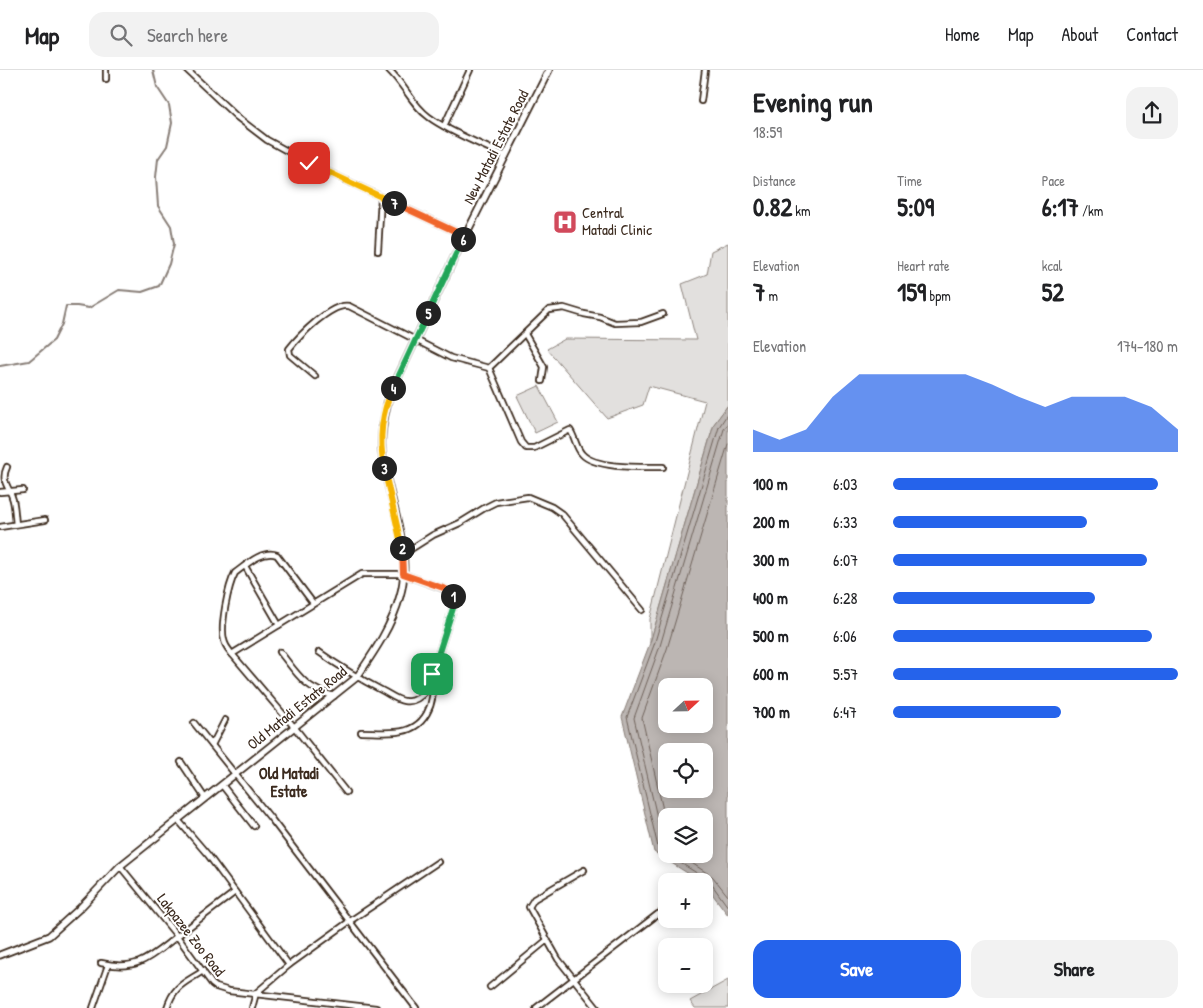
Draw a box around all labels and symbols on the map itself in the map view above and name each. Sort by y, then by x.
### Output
street label: New Matadi Estate Road [458,86,533,207]
pin [288,142,330,184]
pin: 7 [382,190,406,216]
place label: Central Matadi Clinic [582,202,652,240]
hospital icon: Central Matadi Clinic [552,209,578,235]
pin: 6 [450,226,476,252]
pin: 5 [416,300,440,326]
pin: 4 [380,376,406,400]
pin: 3 [372,456,396,480]
pin: 2 [390,536,414,560]
pin: 1 [440,584,466,608]
pin [411,653,453,695]
street label: Old Matadi Estate Road [242,661,351,754]
north arrow [658,678,712,732]
district label: Old Matadi Estate [259,762,319,802]
street label: Lakpazee Zoo Road [152,889,230,980]

